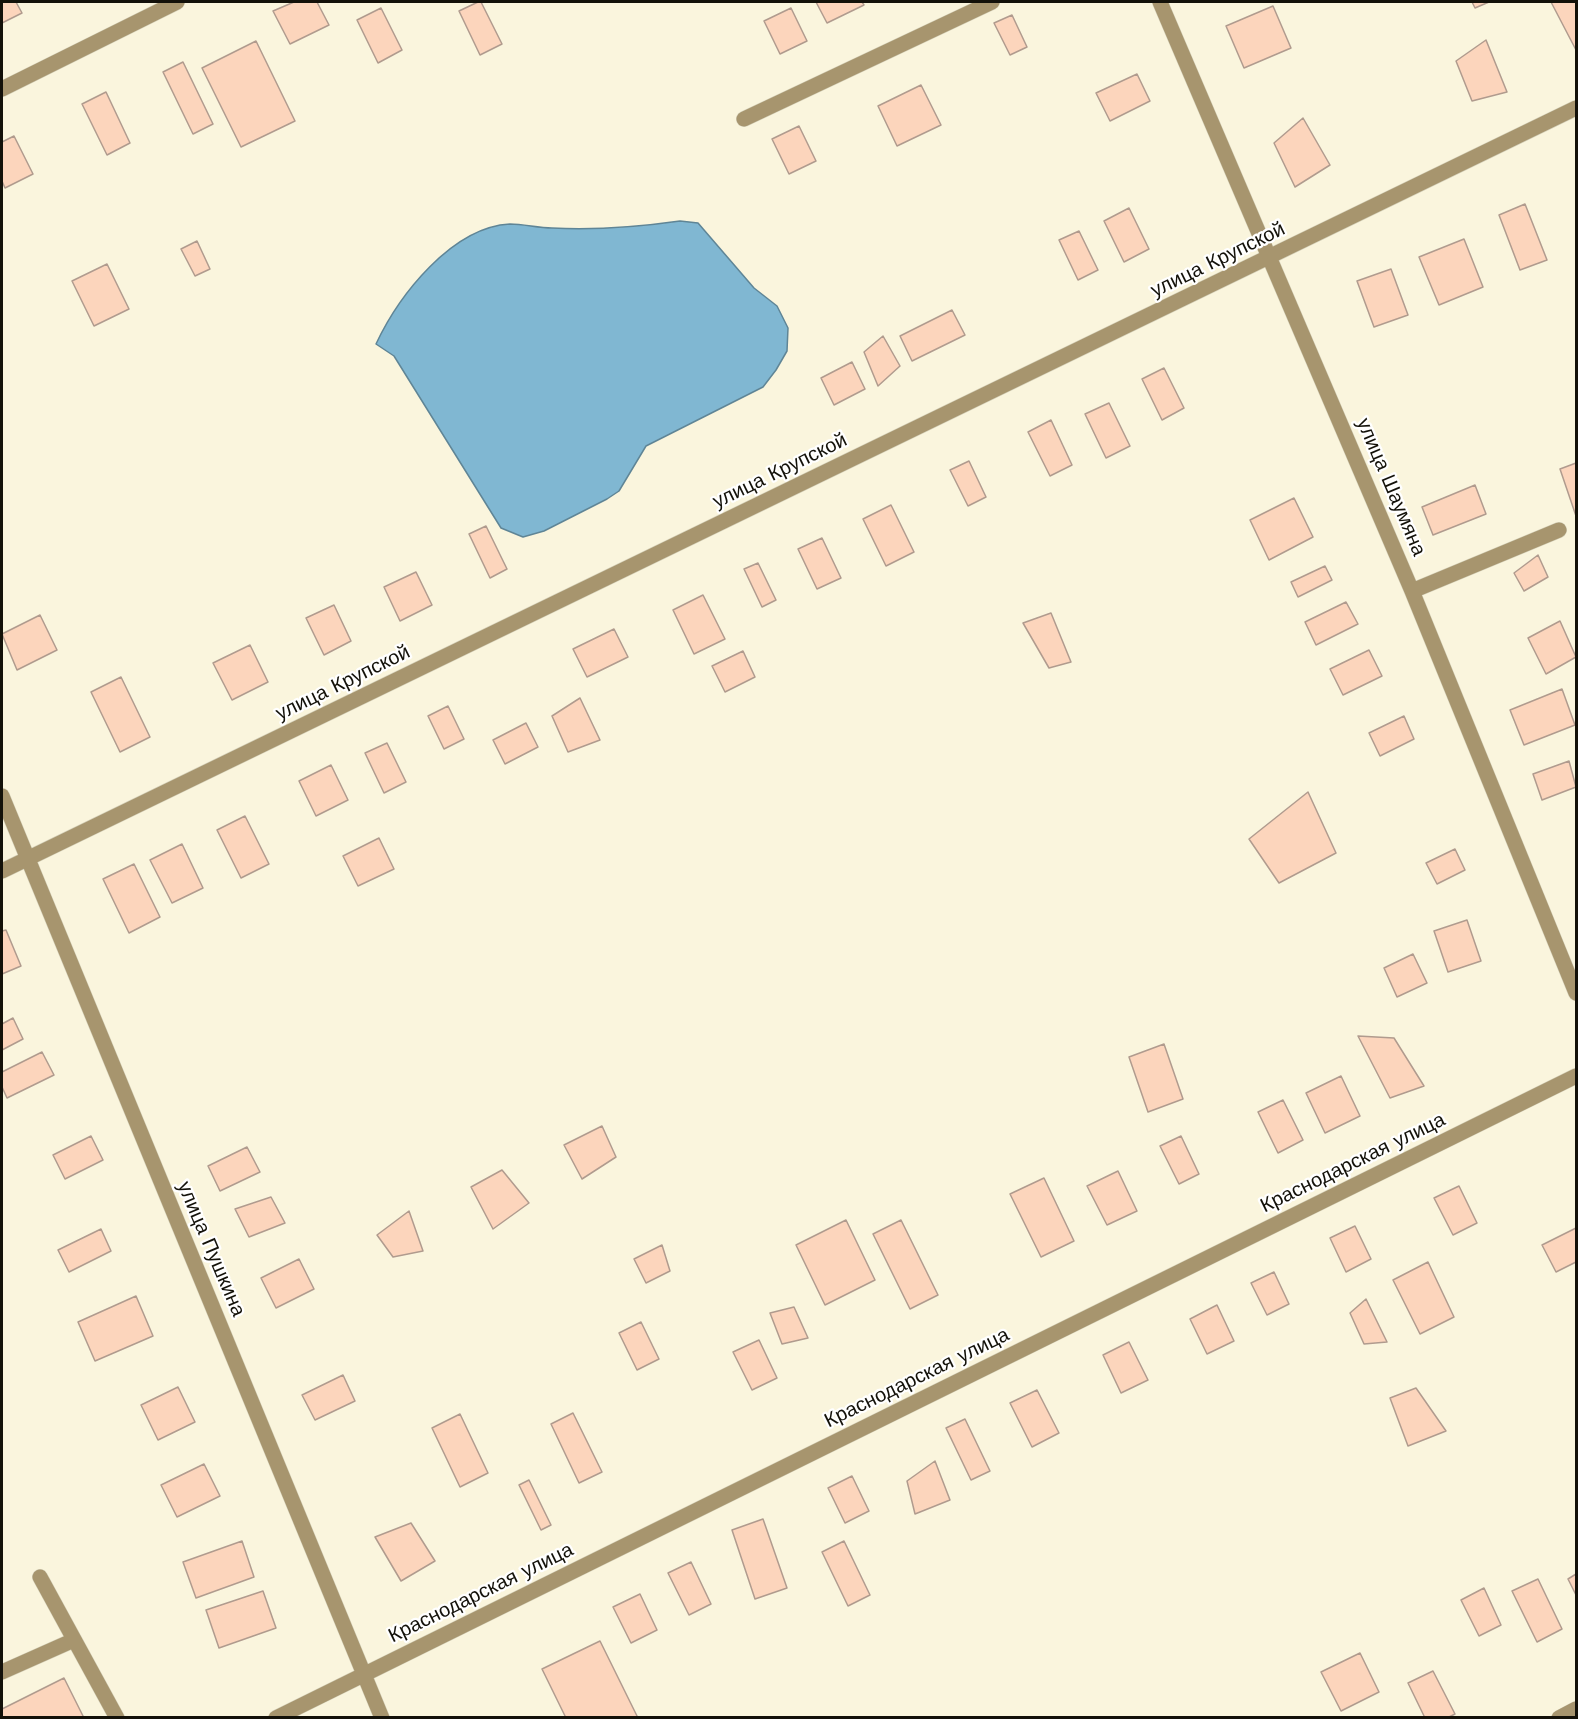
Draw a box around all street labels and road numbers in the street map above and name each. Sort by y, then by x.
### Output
street label: улица Крупской [1147,217,1289,303]
street label: улица Шаумяна [1351,414,1431,560]
street label: улица Крупской [709,428,851,514]
street label: улица Крупской [272,640,414,726]
street label: Краснодарская улица [1257,1108,1449,1218]
street label: улица Пушкина [172,1178,250,1320]
street label: Краснодарская улица [821,1323,1013,1433]
street label: Краснодарская улица [385,1538,577,1648]

